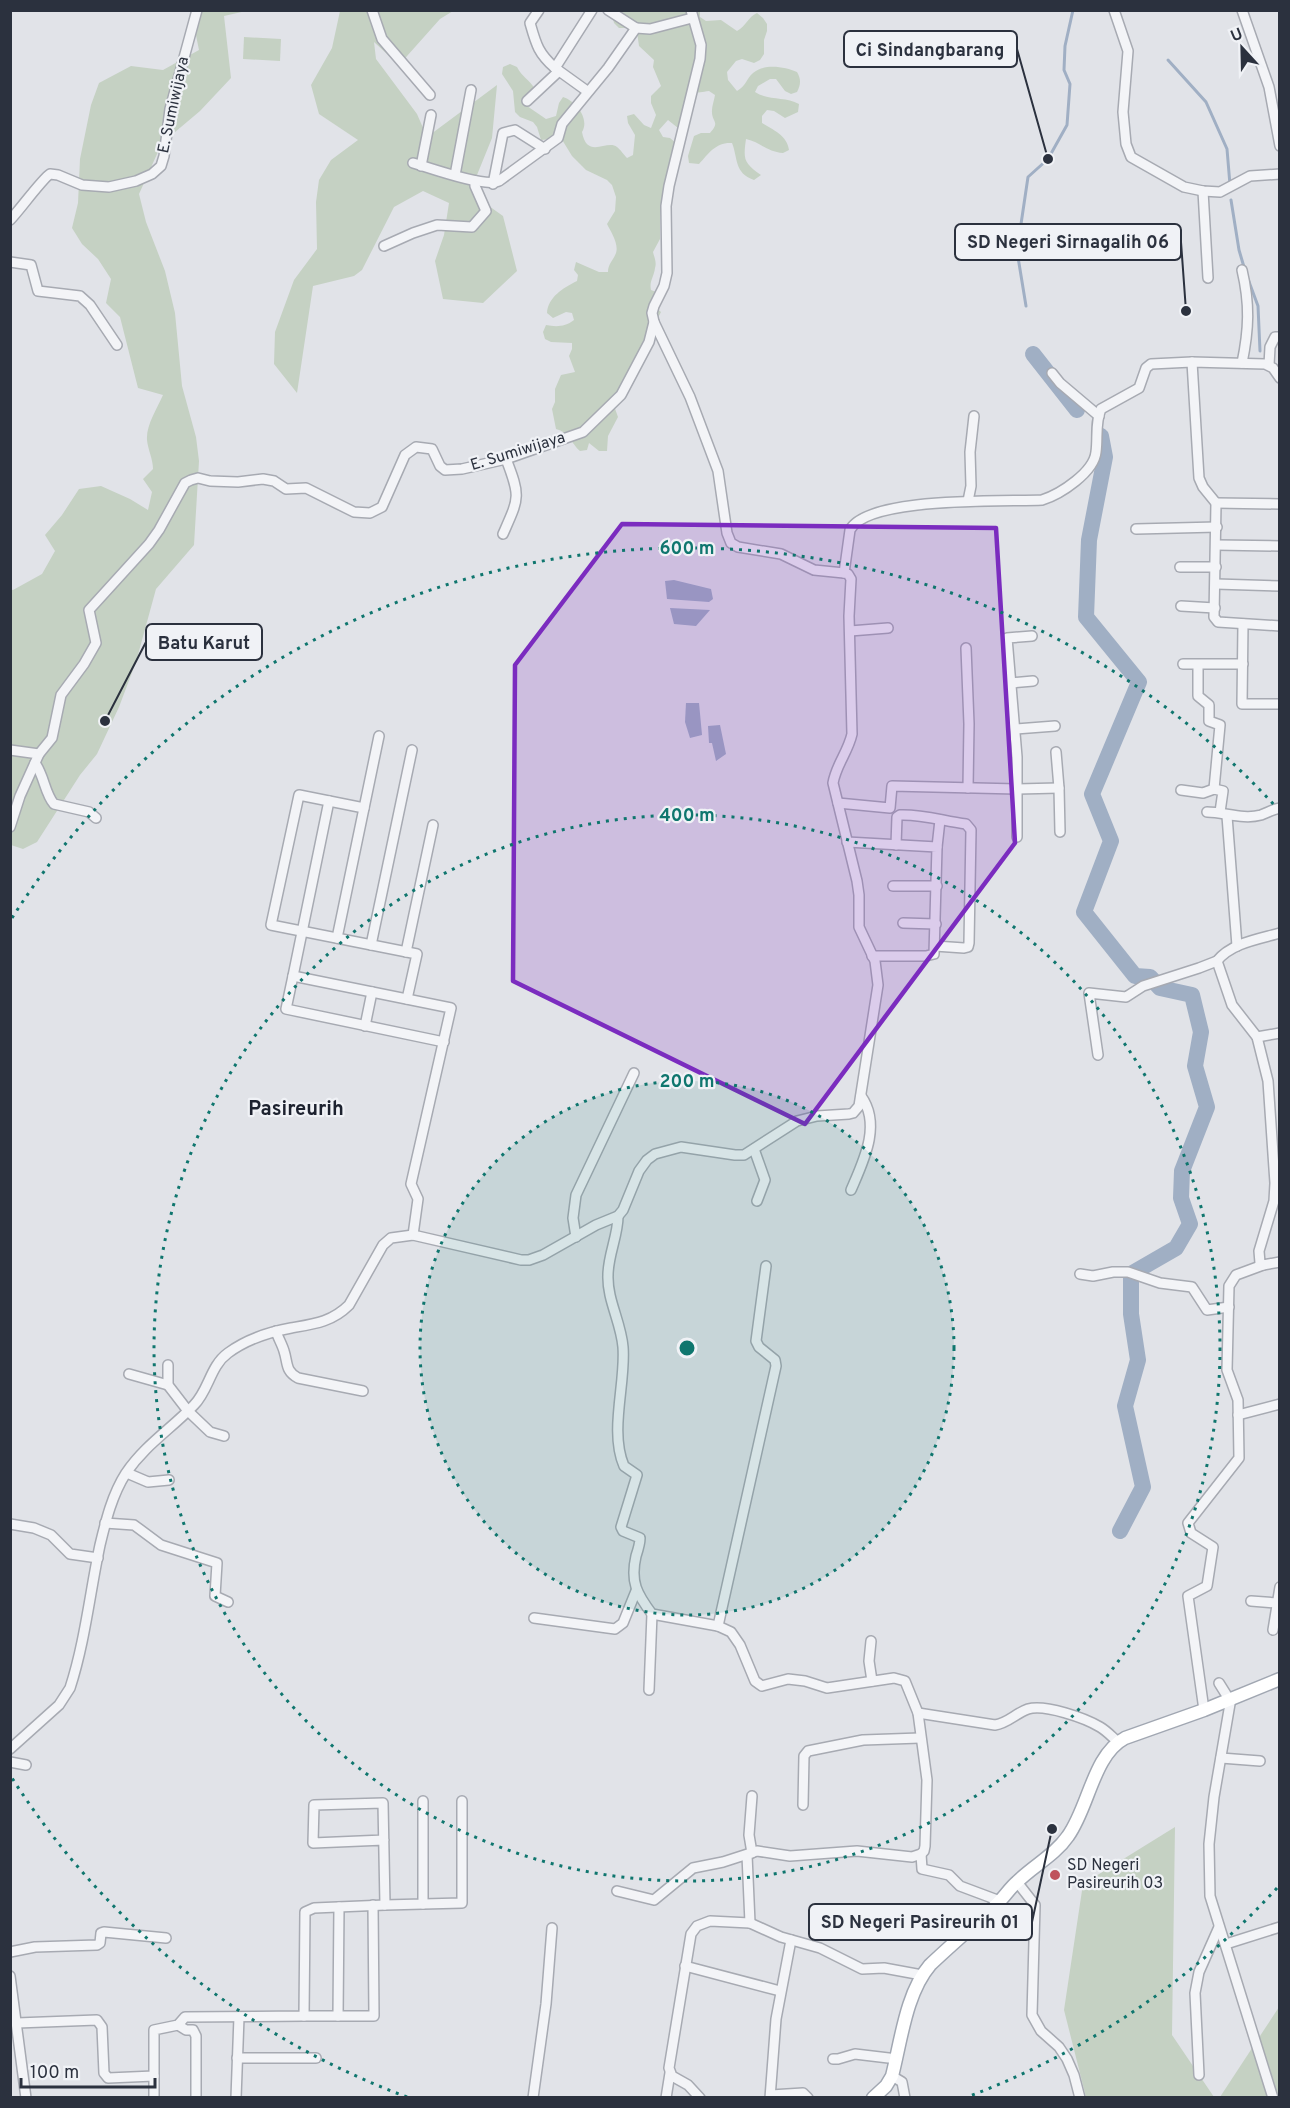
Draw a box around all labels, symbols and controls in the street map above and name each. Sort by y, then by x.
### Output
north arrow [1212,18,1272,78]
text: U [1228,25,1246,47]
callout: Ci Sindangbarang [844,31,1017,67]
text: Ci Sindangbarang [856,40,1004,63]
street label: E. Sumiwijaya [154,55,194,155]
callout: SD Negeri Sirnagalih 06 [955,224,1181,260]
text: SD Negeri Sirnagalih 06 [967,232,1169,255]
street label: E. Sumiwijaya [468,428,568,476]
text: 600 m [659,538,715,561]
callout: Batu Karut [146,624,262,660]
text: Batu Karut [158,633,250,656]
text: 400 m [659,805,715,828]
text: 200 m [659,1071,715,1094]
district label: Pasireurih [248,1097,344,1123]
centre of rings [677,1338,697,1358]
place label: SD Negeri Pasireurih 03 [1067,1856,1163,1894]
marker: SD Negeri Pasireurih 03 [1048,1868,1062,1882]
callout: SD Negeri Pasireurih 01 [809,1904,1032,1940]
text: SD Negeri Pasireurih 01 [821,1912,1019,1935]
scale bar [21,2051,154,2089]
text: 100 m [30,2062,79,2085]

